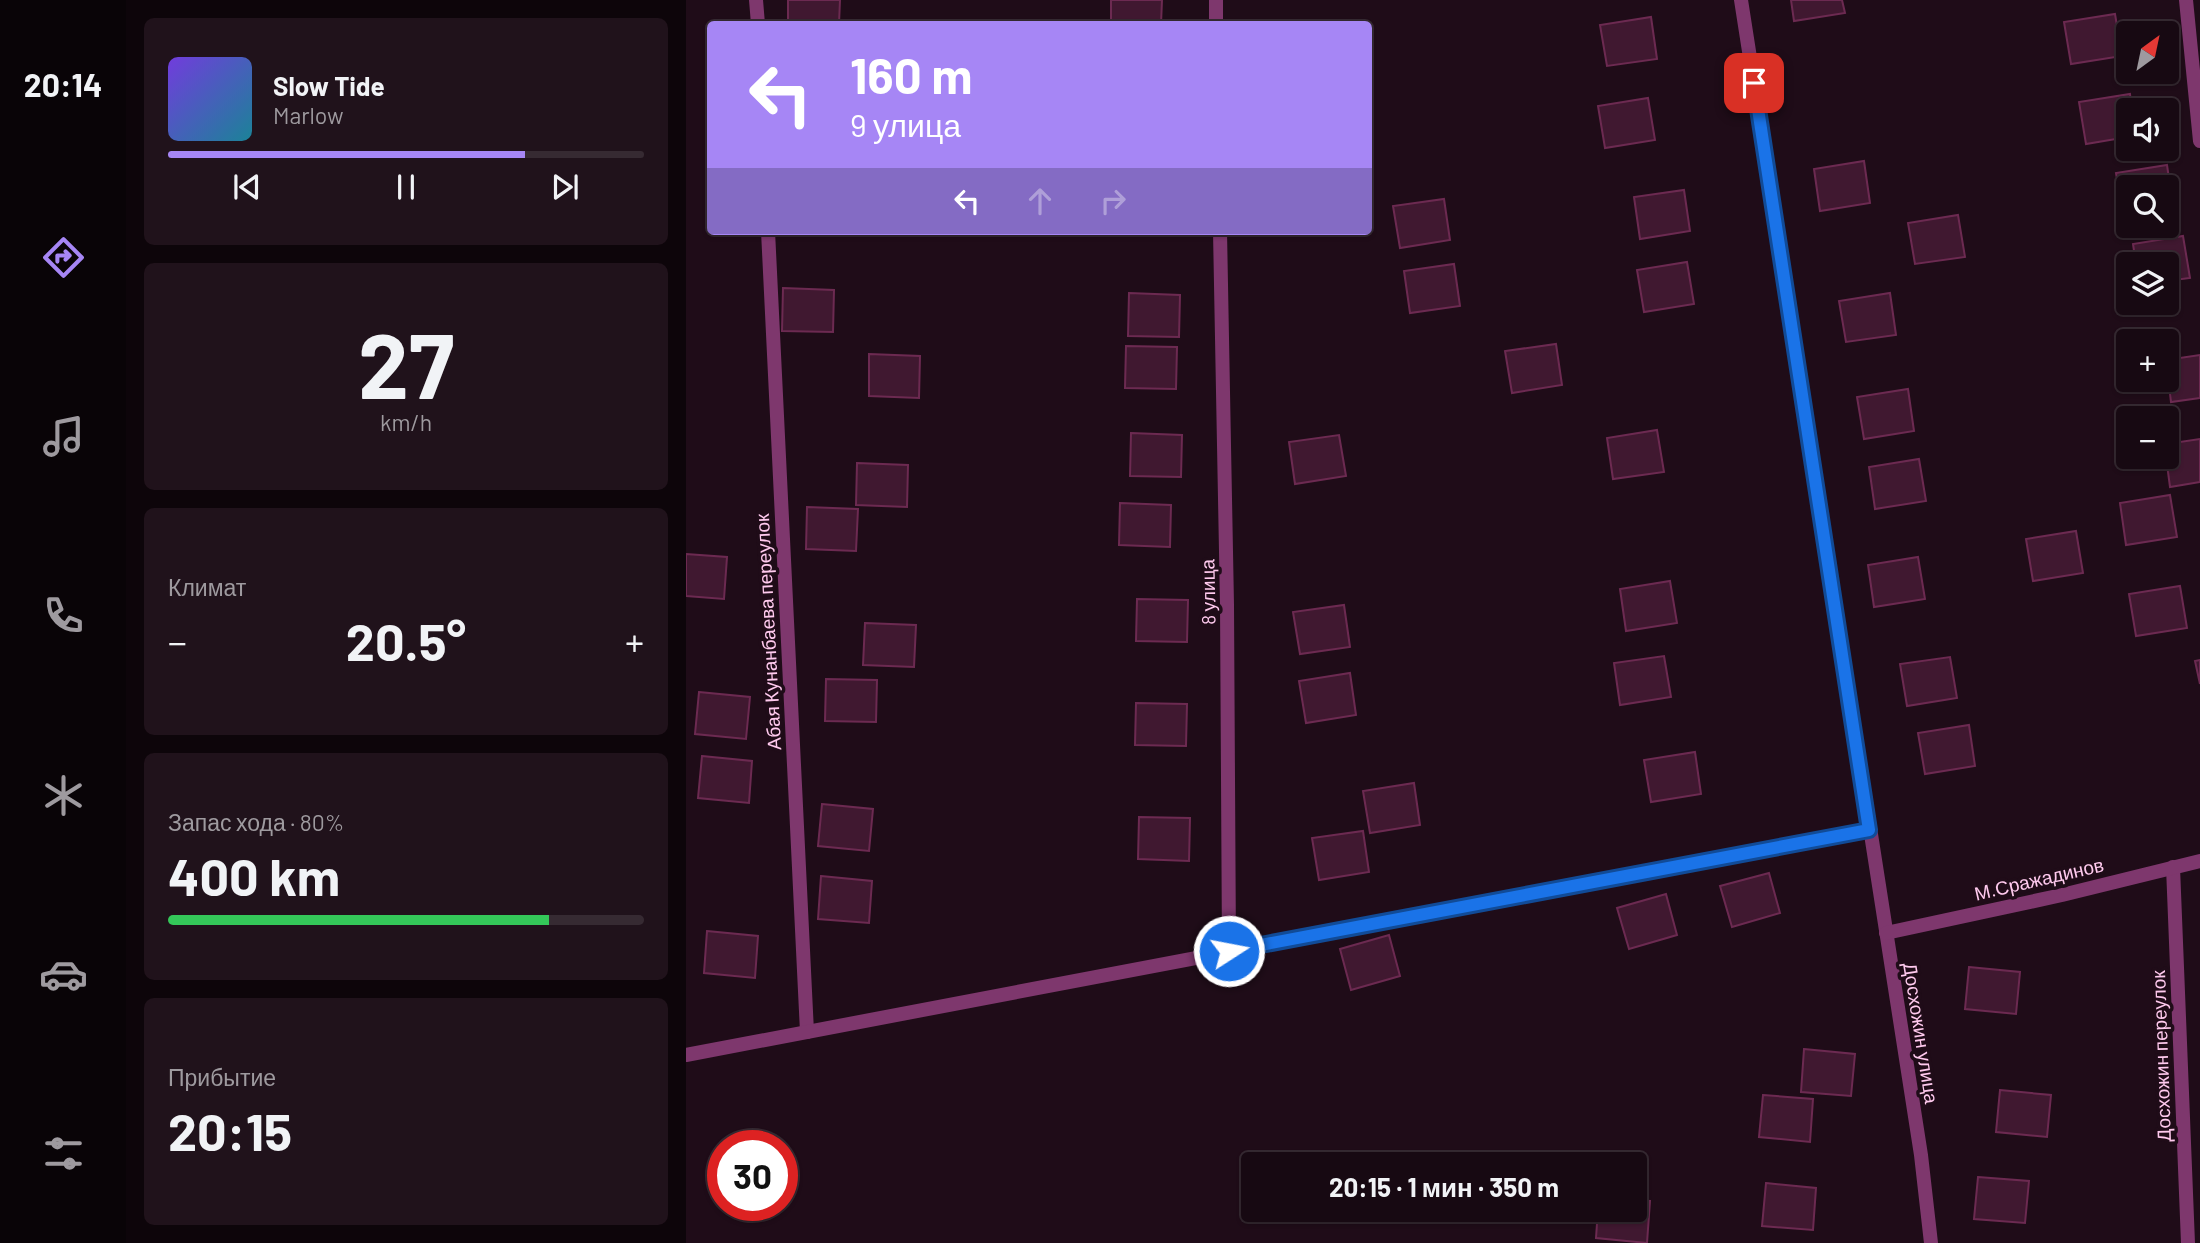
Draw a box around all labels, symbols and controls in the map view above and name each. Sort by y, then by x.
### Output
north arrow [2116,21,2179,84]
map controls [2116,21,2179,469]
text: 160 m [850,45,972,104]
icon: left [735,49,826,140]
pin [1724,53,1784,113]
icon: arrive [1735,64,1773,102]
text: 20:14 [24,65,102,103]
text: Slow Tide [273,70,385,101]
button: sound [2116,98,2179,161]
text: Marlow [273,101,344,129]
text: 9 улица [850,105,961,143]
icon: previous [228,168,266,206]
icon: pause [387,168,425,206]
icon: next [546,168,584,206]
button: search [2116,175,2179,238]
icon: left [948,182,986,220]
icon: ahead [1021,182,1059,220]
icon: right [1094,182,1132,220]
icon: directions [39,233,88,282]
button: layers [2116,252,2179,315]
text: 27 [358,308,454,417]
button: + [2116,329,2179,392]
button: − [2116,406,2179,469]
text: km/h [380,408,432,436]
icon: music [39,412,88,461]
street label: Абая Кунанбаева переулок [750,513,785,751]
street label: 8 улица [1195,558,1220,625]
text: Климат [168,573,246,601]
icon: phone [39,591,88,640]
text: 20.5° [346,609,466,671]
text: − [168,618,187,664]
text: + [625,618,644,664]
icon: climate [39,771,88,820]
text: Запас хода · 80% [168,808,344,836]
text: 400 km [168,844,340,906]
street label: М.Сражадинов [1972,852,2106,905]
position arrow [1192,914,1266,988]
icon: car [39,950,88,999]
street label: Досхожин улица [1899,961,1944,1106]
street label: Досхожин переулок [2146,969,2175,1142]
text: Прибытие [168,1063,276,1091]
text: 20:15 [168,1099,292,1161]
icon: filters [39,1129,88,1178]
speed limit sign: 30 [707,1130,798,1221]
text: 20:15 · 1 мин · 350 m [1329,1171,1559,1202]

